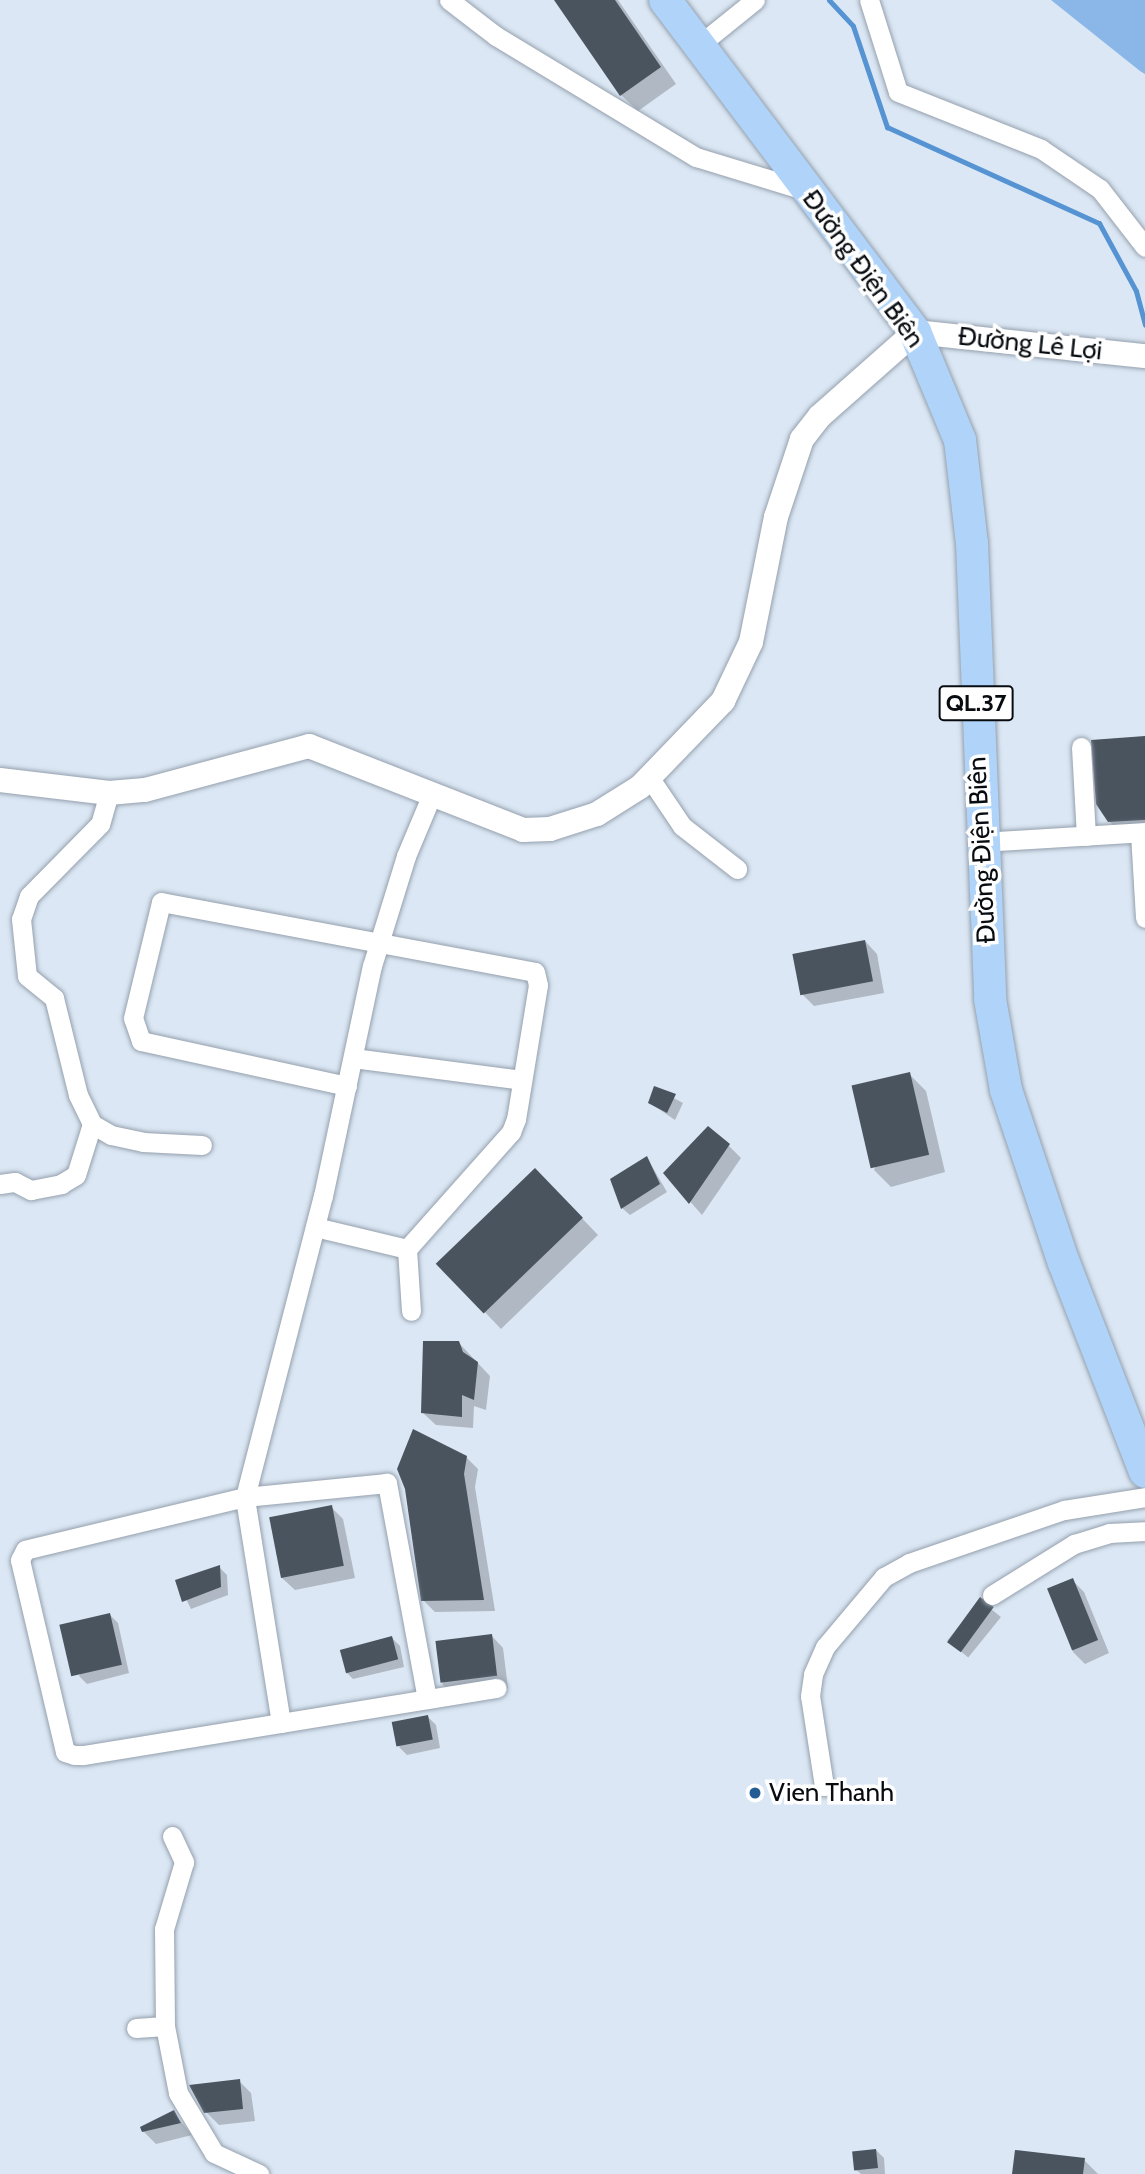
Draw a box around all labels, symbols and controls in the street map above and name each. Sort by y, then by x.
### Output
street label: Đường Điện Biên [795,184,931,354]
street label: Đường Lê Lợi [956,321,1104,367]
road number: QL.37 [937,682,1014,724]
street label: Đường Điện Biên [962,756,1002,944]
place label: Vien Thanh [769,1777,894,1809]
marker: Vien Thanh [747,1785,763,1801]

